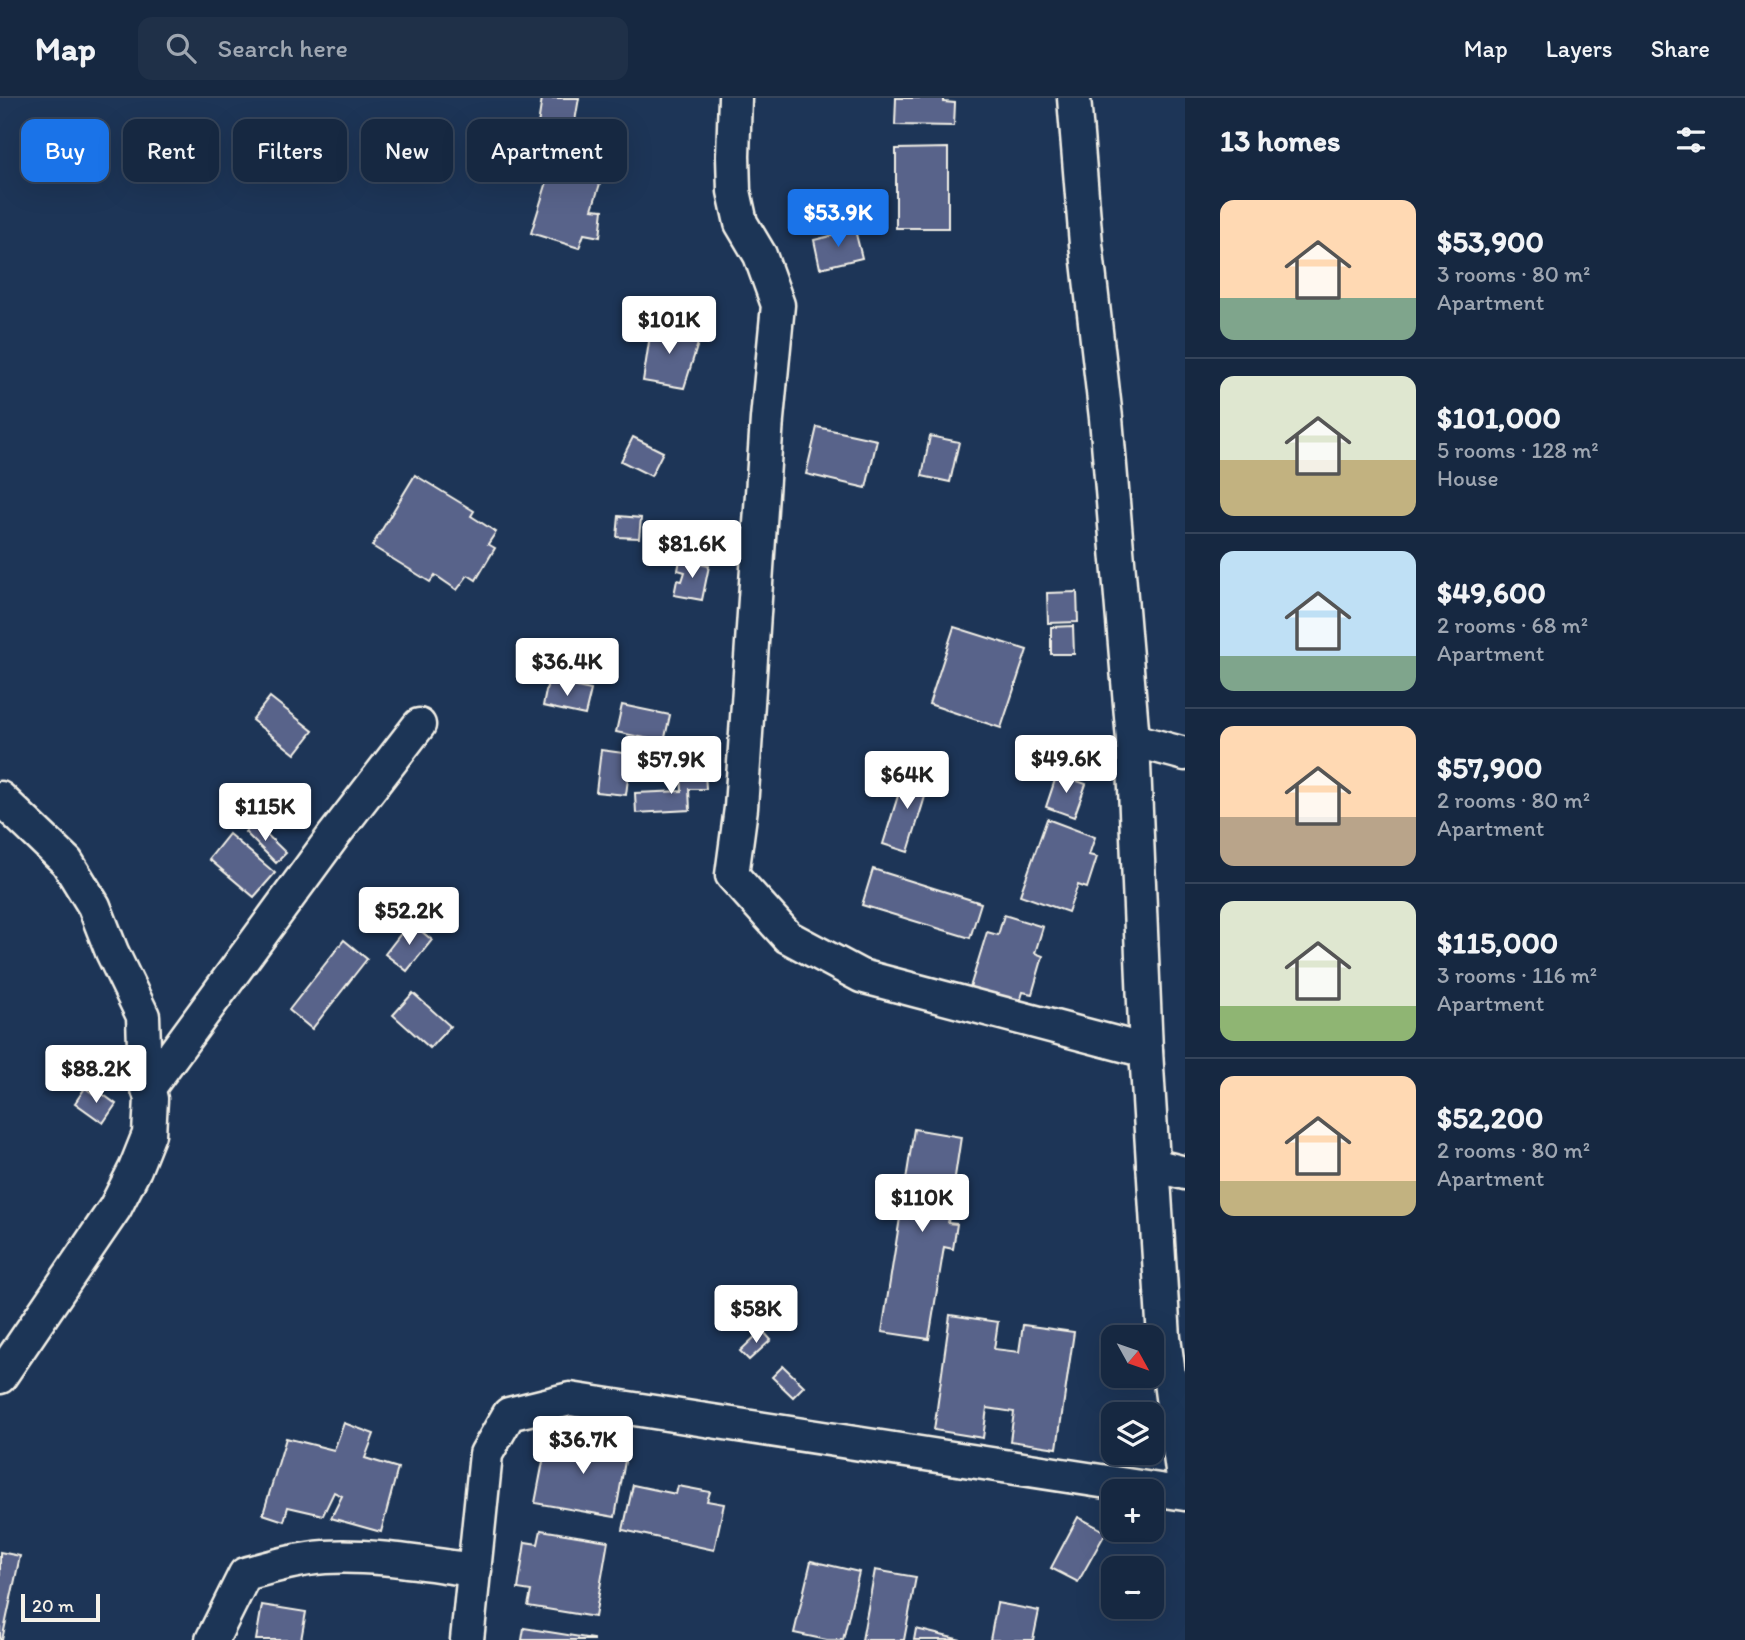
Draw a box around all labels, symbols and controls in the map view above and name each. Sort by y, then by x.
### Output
search box [138,17,628,80]
text: Map [35,29,96,68]
icon: search [162,29,200,67]
text: Search here [218,32,348,64]
text: Map [1464,34,1508,63]
text: Layers [1546,34,1613,63]
text: Share [1651,34,1710,63]
chip: Buy [21,119,109,182]
chip: Rent [123,119,219,182]
chip: Filters [233,119,347,182]
chip: New [361,119,453,182]
chip: Apartment [467,119,627,182]
icon: filters [1672,121,1710,159]
text: 13 homes [1220,122,1340,159]
pin: $53.9K [781,190,895,249]
text: $53.9K [804,198,872,226]
text: $53,900 [1437,223,1544,260]
icon: home [1276,228,1360,312]
text: 3 rooms · 80 m² [1437,260,1591,288]
text: Apartment [1437,288,1544,316]
pin: $101K [620,296,718,356]
text: $101K [638,305,700,333]
text: $101,000 [1437,399,1561,436]
icon: home [1276,404,1360,488]
text: 5 rooms · 128 m² [1437,436,1599,464]
text: House [1437,464,1499,492]
pin: $81.6K [635,520,749,580]
text: $81.6K [658,529,726,557]
text: $49,600 [1437,574,1546,611]
icon: home [1276,579,1360,663]
text: 2 rooms · 68 m² [1437,611,1588,639]
pin: $36.4K [510,638,624,698]
text: Apartment [1437,639,1544,667]
text: $36.4K [532,647,602,675]
pin: $57.9K [614,736,728,796]
pin: $49.6K [1009,736,1123,795]
text: $49.6K [1031,744,1101,772]
text: $57.9K [637,745,705,773]
text: $57,900 [1437,749,1543,786]
pin: $64K [866,752,948,811]
icon: home [1276,754,1360,838]
text: $64K [881,760,933,788]
pin: $115K [216,784,314,843]
text: 2 rooms · 80 m² [1437,786,1590,814]
text: $115K [235,792,295,820]
text: Apartment [1437,814,1544,842]
pin: $52.2K [352,888,466,947]
text: $52.2K [375,896,443,924]
text: $115,000 [1437,924,1558,961]
icon: home [1276,929,1360,1013]
text: 3 rooms · 116 m² [1437,961,1597,989]
text: Apartment [1437,989,1544,1017]
pin: $88.2K [39,1046,153,1105]
text: $88.2K [61,1054,131,1082]
text: $52,200 [1437,1099,1544,1136]
icon: home [1276,1104,1360,1188]
text: 2 rooms · 80 m² [1437,1136,1590,1164]
text: Apartment [1437,1164,1544,1192]
pin: $110K [873,1174,971,1234]
text: $110K [891,1183,953,1211]
pin: $58K [715,1286,797,1345]
text: $58K [730,1294,782,1322]
north arrow [1101,1325,1164,1388]
map controls [1101,1325,1164,1619]
button: layers [1101,1402,1164,1465]
pin: $36.7K [526,1416,640,1476]
text: $36.7K [549,1425,617,1453]
button: + [1101,1479,1164,1542]
button: − [1101,1556,1164,1619]
scale bar [21,1591,100,1623]
text: 20 m [32,1594,74,1617]

